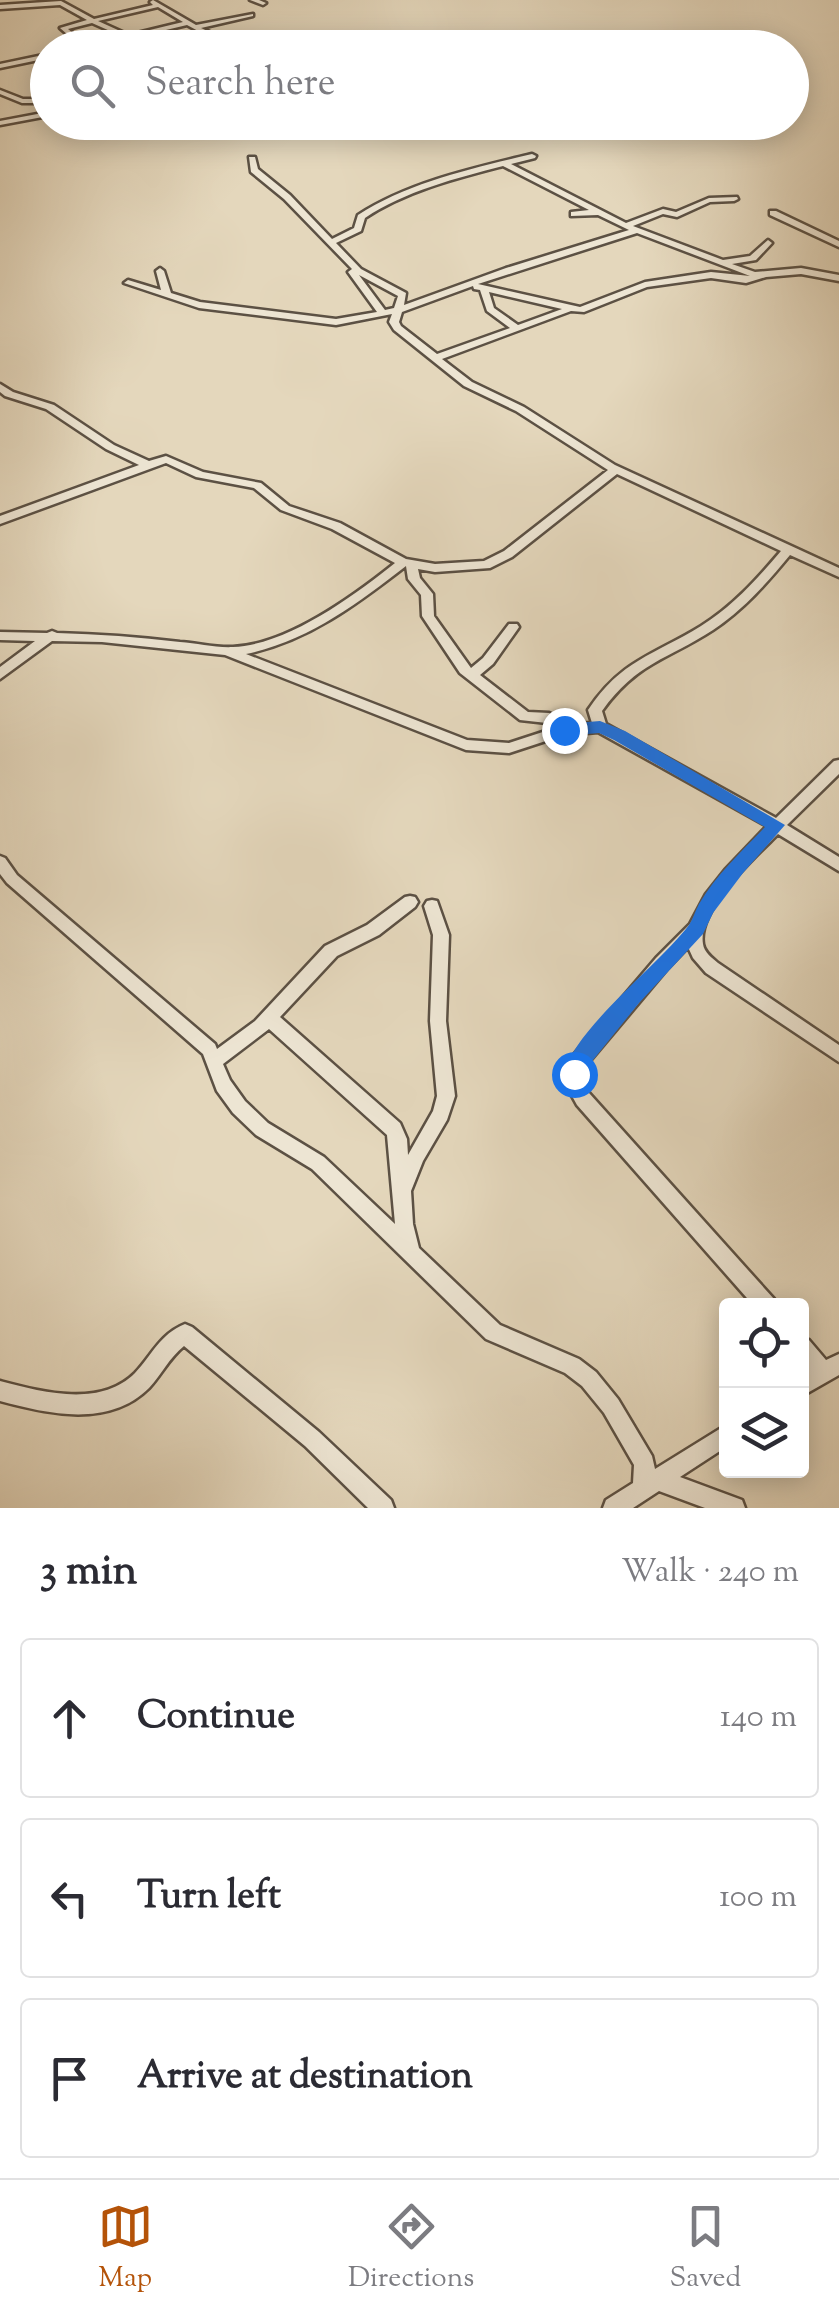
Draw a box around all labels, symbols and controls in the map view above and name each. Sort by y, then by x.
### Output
search box [30,30,809,140]
icon: search [65,58,120,113]
text: Search here [145,58,336,112]
route end [542,708,588,754]
route start [552,1052,598,1098]
map controls [719,1298,809,1478]
button: locate [719,1298,809,1388]
button: layers [719,1388,809,1478]
text: 3 min [40,1543,137,1603]
text: Walk · 240 m [621,1550,799,1596]
icon: ahead [42,1691,97,1746]
text: Continue [137,1691,295,1745]
text: 140 m [720,1695,797,1741]
icon: left [42,1871,97,1926]
text: Turn left [137,1871,281,1925]
text: 100 m [719,1875,797,1921]
icon: arrive [42,2051,97,2106]
text: Arrive at destination [137,2051,473,2105]
tab: Map [98,2199,153,2299]
tab: Directions [348,2199,474,2299]
tab: Saved [669,2199,741,2299]

